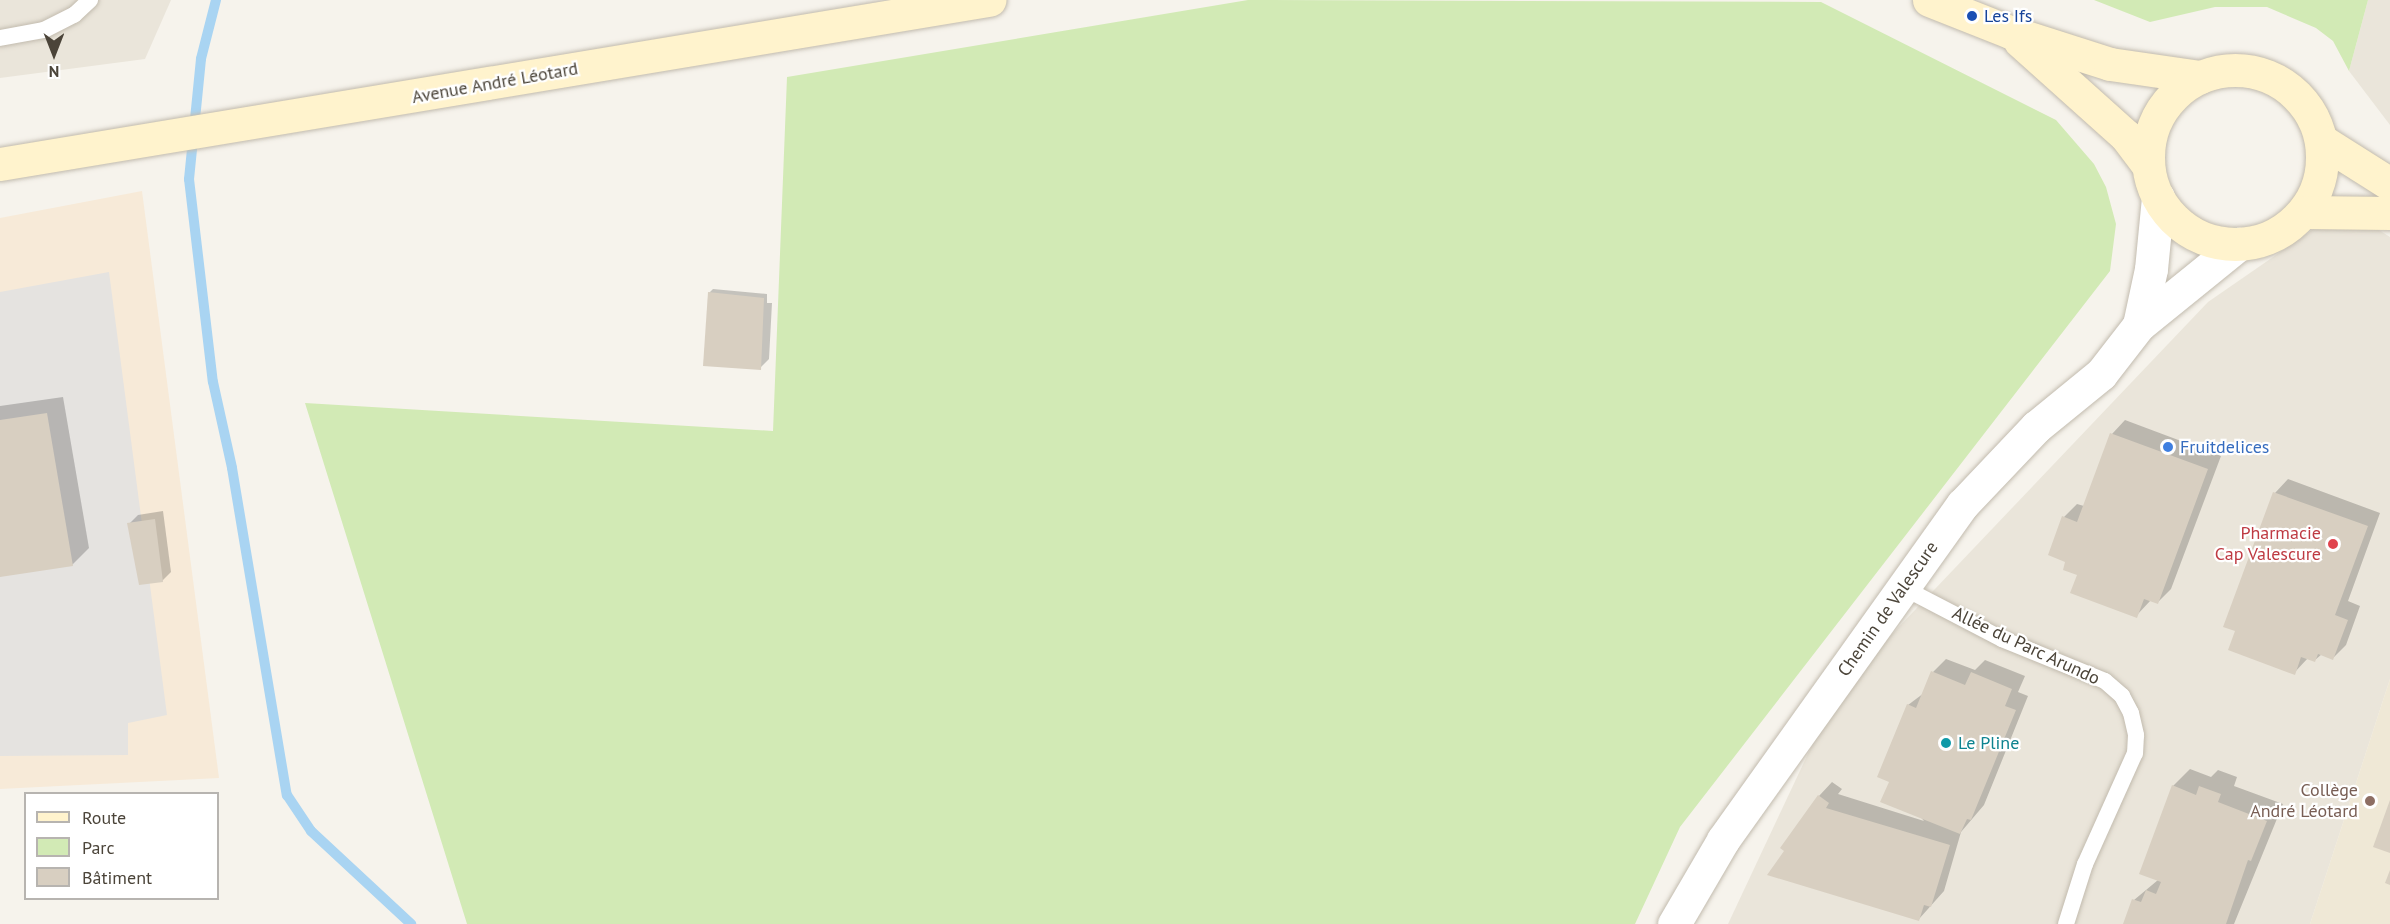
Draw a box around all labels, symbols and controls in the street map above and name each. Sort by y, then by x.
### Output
place label: Les Ifs [1984,5,2032,27]
marker: Les Ifs [1965,9,1979,23]
north arrow [24,24,84,84]
street label: Avenue André Léotard [410,58,580,108]
text: N [49,62,59,82]
place label: Fruitdelices [2180,436,2269,458]
marker: Fruitdelices [2161,440,2175,454]
place label: Pharmacie Cap Valescure [2214,523,2321,566]
street label: Chemin de Valescure [1833,537,1943,681]
marker: Pharmacie Cap Valescure [2326,537,2340,551]
street label: Allée du Parc Arundo [1948,602,2104,690]
place label: Le Pline [1958,732,2019,754]
marker: Le Pline [1939,736,1953,750]
place label: Collège André Léotard [2250,780,2358,822]
legend [24,792,219,900]
marker: Collège André Léotard [2363,794,2377,808]
text: Route [82,806,126,829]
text: Parc [82,836,115,859]
text: Bâtiment [82,866,152,889]

